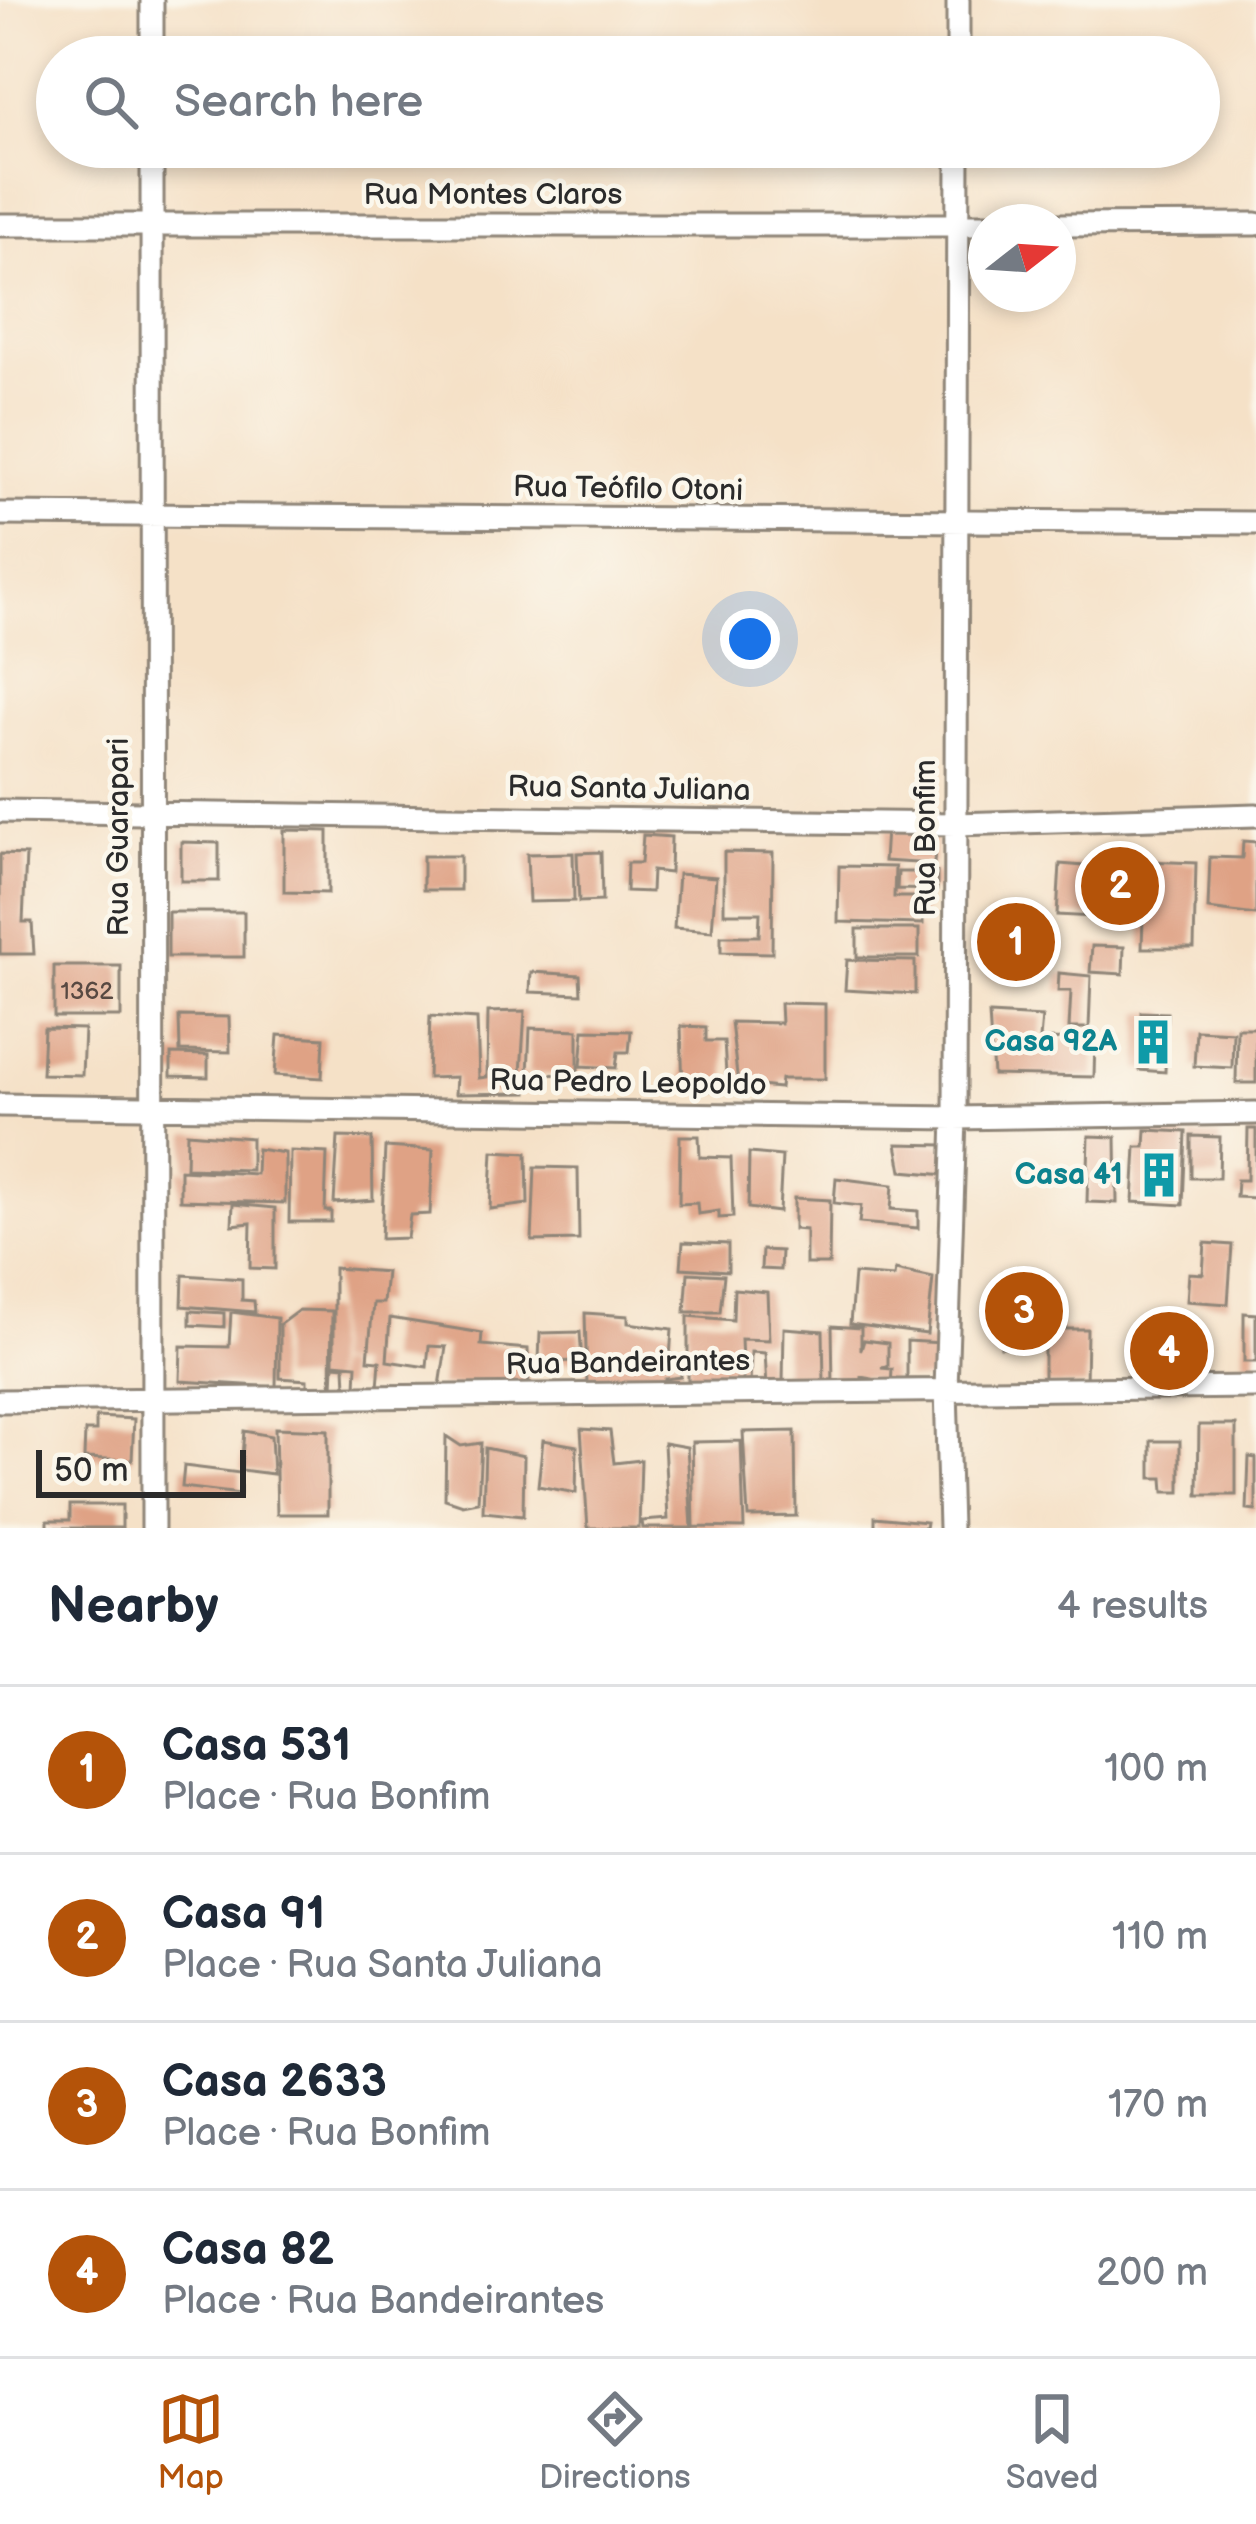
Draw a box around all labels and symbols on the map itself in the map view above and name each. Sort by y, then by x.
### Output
street label: Rua Montes Claros [364,177,623,213]
north arrow [968,204,1076,312]
street label: Rua Teófilo Otoni [513,469,743,509]
your location [720,609,780,669]
street label: Rua Guarapari [101,738,137,936]
street label: Rua Bonfim [908,759,944,917]
street label: Rua Santa Juliana [507,769,751,809]
pin: 2 [1081,841,1159,931]
pin: 1 [977,897,1055,987]
house number: 1362 [61,977,113,1006]
building icon: Casa 92A [1128,1017,1178,1067]
place label: Casa 92A [985,1024,1118,1060]
street label: Rua Pedro Leopoldo [489,1063,767,1103]
building icon: Casa 41 [1134,1150,1184,1200]
place label: Casa 41 [1015,1157,1123,1193]
pin: 3 [985,1266,1063,1356]
pin: 4 [1130,1306,1208,1396]
street label: Rua Bandeirantes [505,1343,751,1383]
scale bar [36,1444,246,1497]

